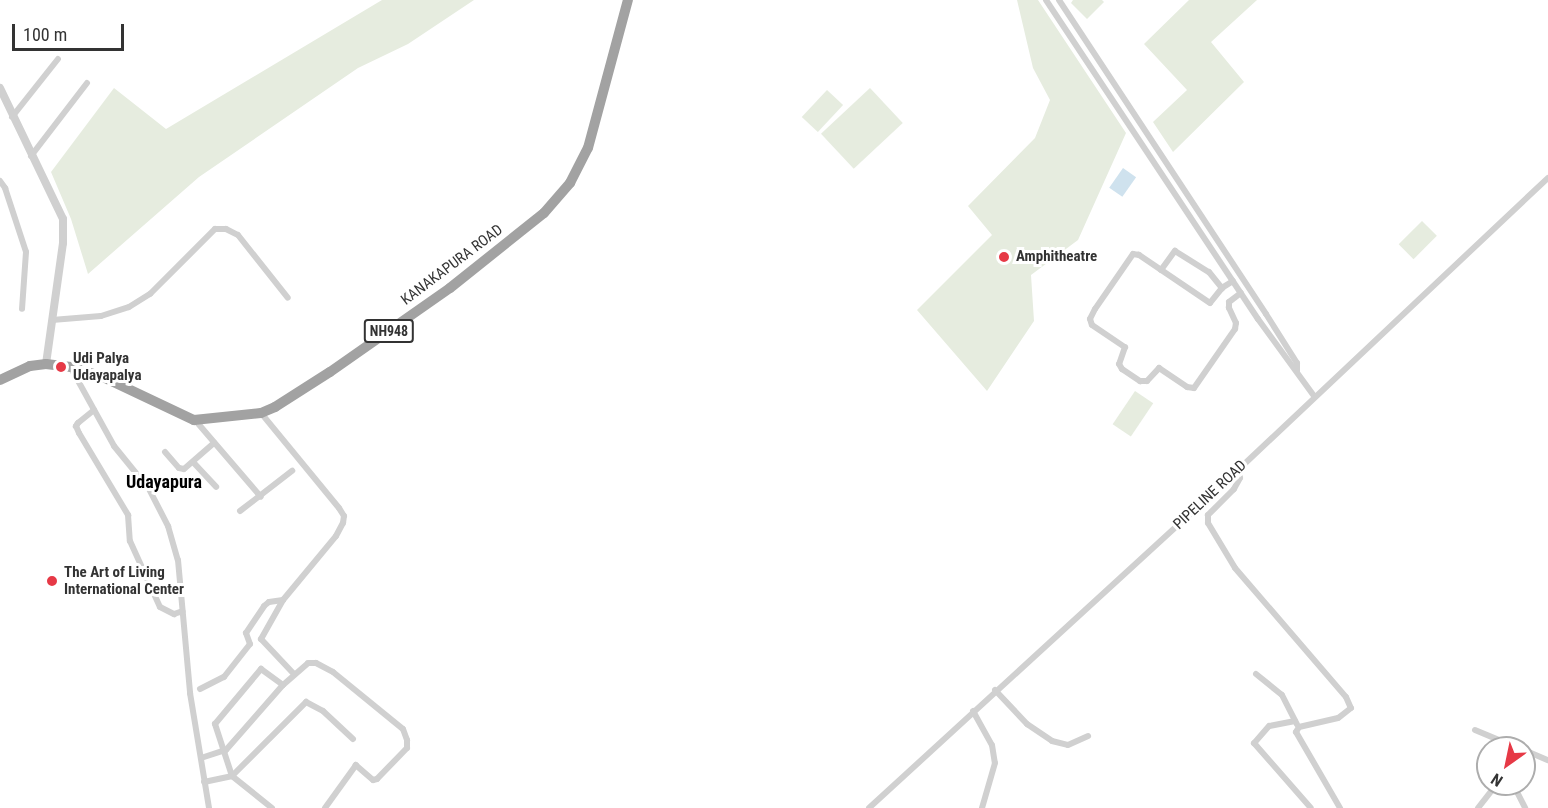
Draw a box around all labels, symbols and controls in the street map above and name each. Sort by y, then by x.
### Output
scale bar [15,12,128,50]
text: 100 m [23,24,67,45]
street label: KANAKAPURA ROAD [398,221,506,309]
place label: Amphitheatre [1016,248,1097,266]
marker: Amphitheatre [997,250,1011,264]
road number: NH948 [364,320,414,342]
place label: Udi Palya Udayapalya [73,349,142,384]
marker: Udi Palya Udayapalya [54,360,68,374]
street label: PIPELINE ROAD [1170,457,1250,533]
district label: Udayapura [126,471,202,493]
place label: The Art of Living International Center [64,563,184,598]
marker: The Art of Living International Center [45,574,59,588]
north arrow [1476,736,1536,796]
text: N [1488,769,1506,790]

